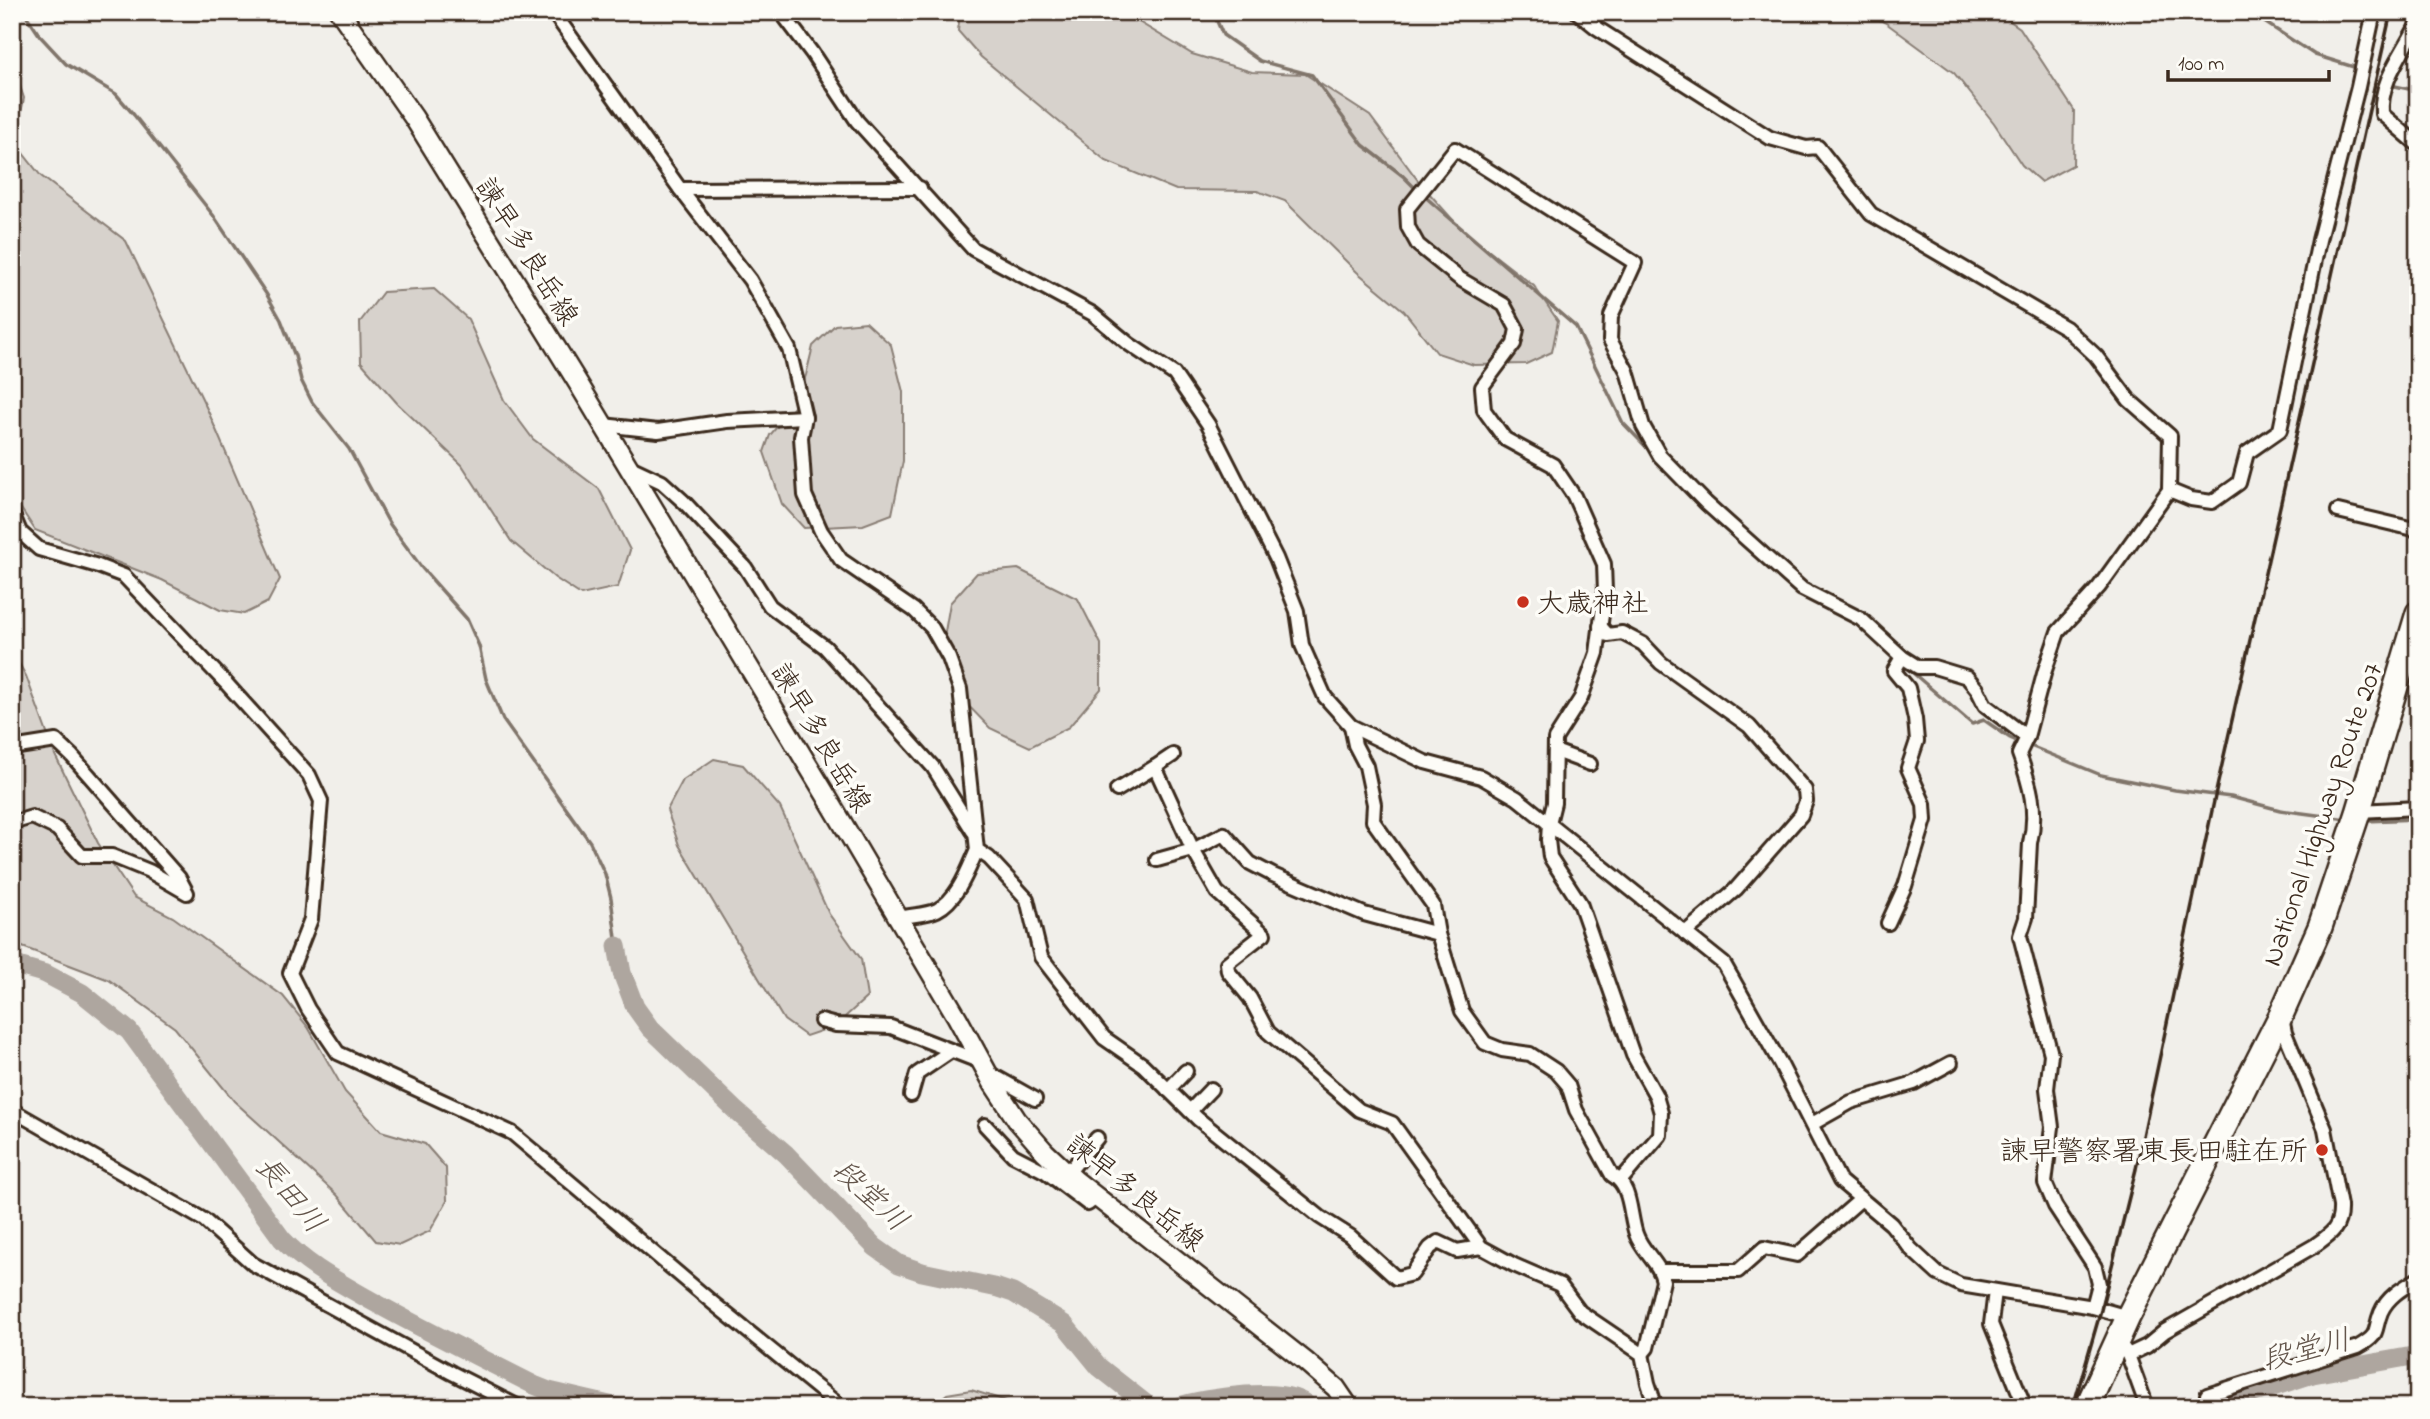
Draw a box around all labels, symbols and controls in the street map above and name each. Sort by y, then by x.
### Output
scale bar [2168,38,2328,82]
text: 100 m [2178,50,2224,80]
street label: 諫早多良岳線 [463,171,587,335]
place label: 大歳神社 [1537,585,1649,626]
marker: 大歳神社 [1515,594,1531,610]
street label: 諫早多良岳線 [758,656,880,821]
street label: National Highway Route 207 [2253,658,2396,972]
street label: 諫早多良岳線 [1056,1126,1212,1264]
place label: 諫早警察署東長田駐在所 [2000,1133,2308,1174]
marker: 諫早警察署東長田駐在所 [2314,1142,2330,1158]
water label: 長田川 [243,1147,334,1245]
water label: 段堂川 [821,1150,917,1244]
water label: 段堂川 [2258,1320,2356,1384]

